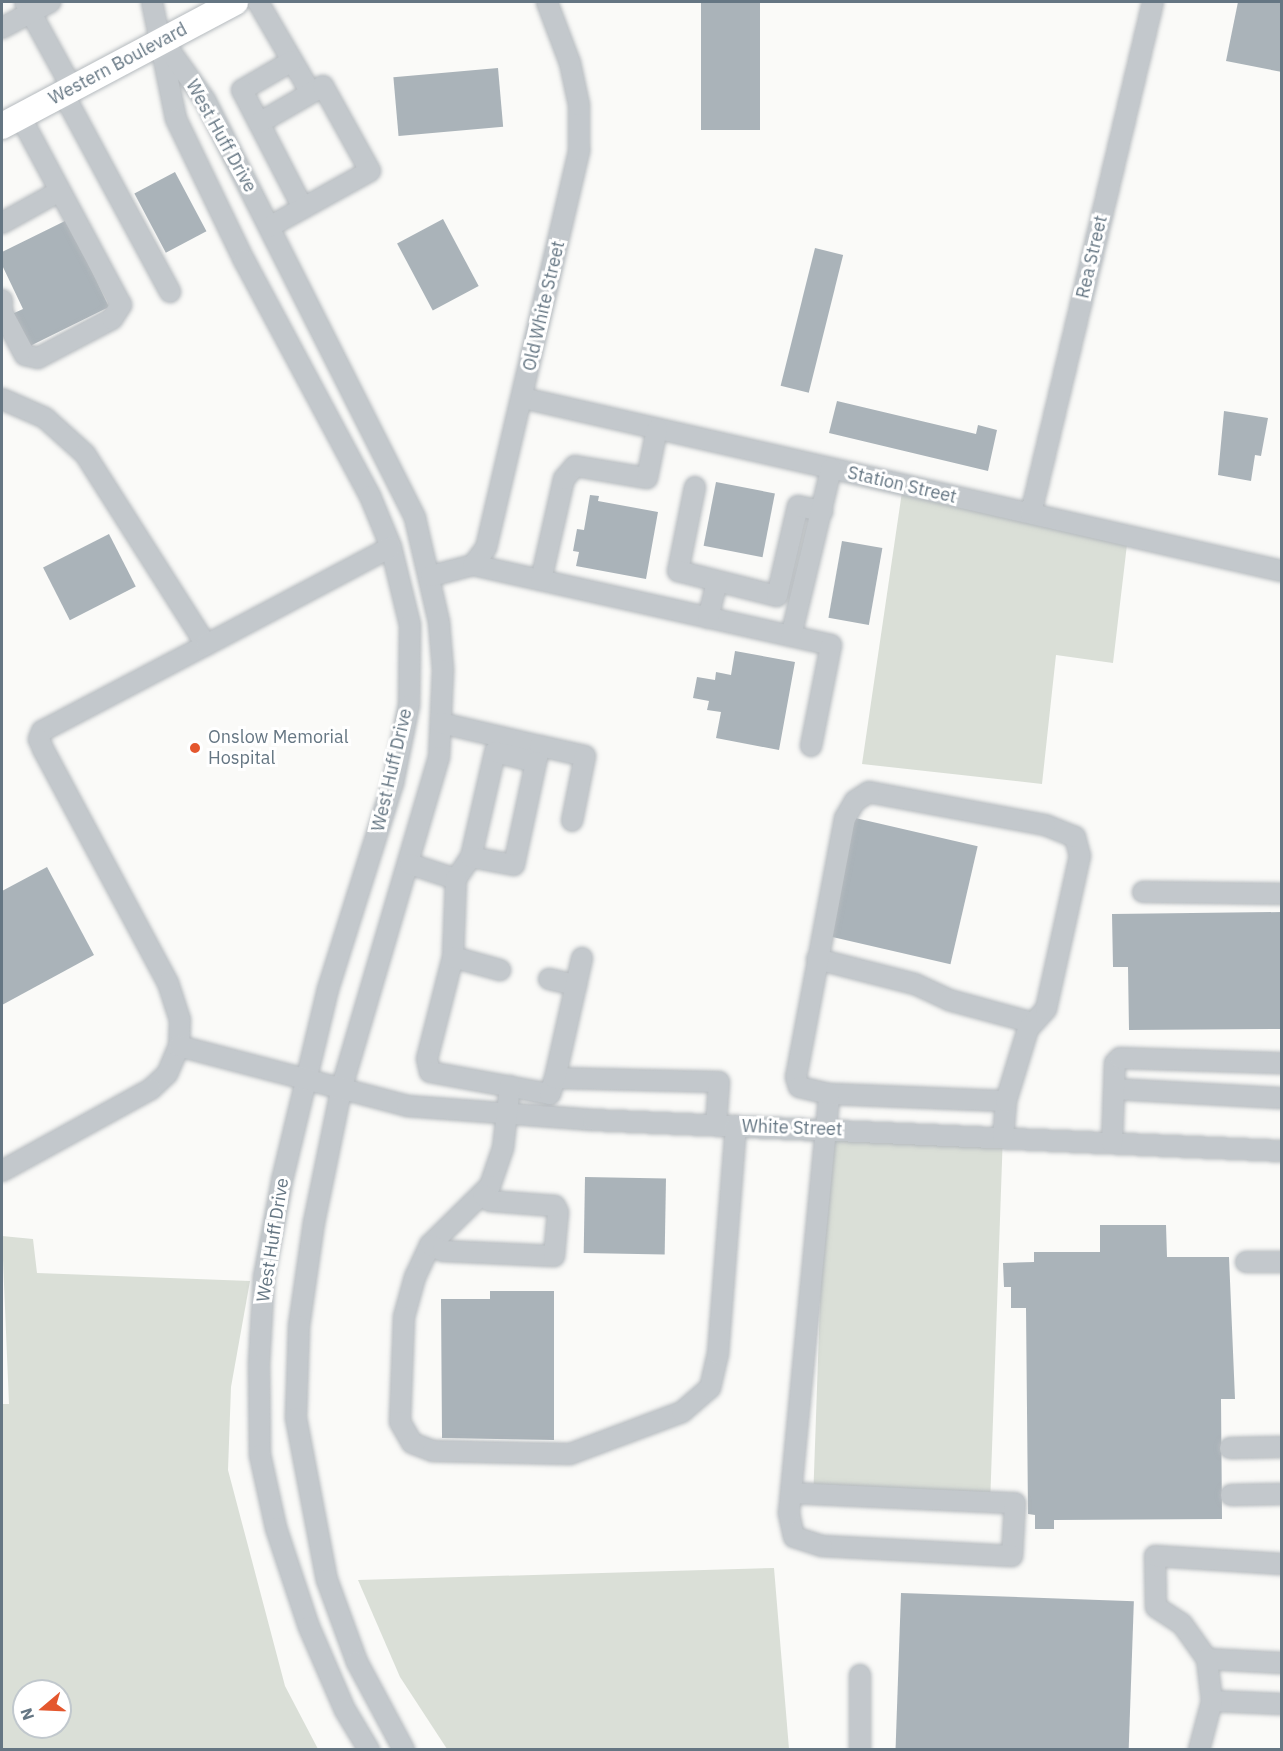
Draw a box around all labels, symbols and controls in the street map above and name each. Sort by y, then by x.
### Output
street label: Western Boulevard [45,18,191,110]
street label: West Huff Drive [181,76,261,196]
street label: Rea Street [1072,213,1112,301]
street label: Old White Street [519,239,569,373]
street label: Station Street [845,462,959,508]
street label: West Huff Drive [367,706,417,834]
place label: Onslow Memorial Hospital [208,727,349,770]
marker: Onslow Memorial Hospital [186,739,204,757]
street label: White Street [741,1115,843,1141]
street label: West Huff Drive [253,1176,293,1304]
north arrow [12,1679,72,1739]
text: N [16,1705,38,1723]

